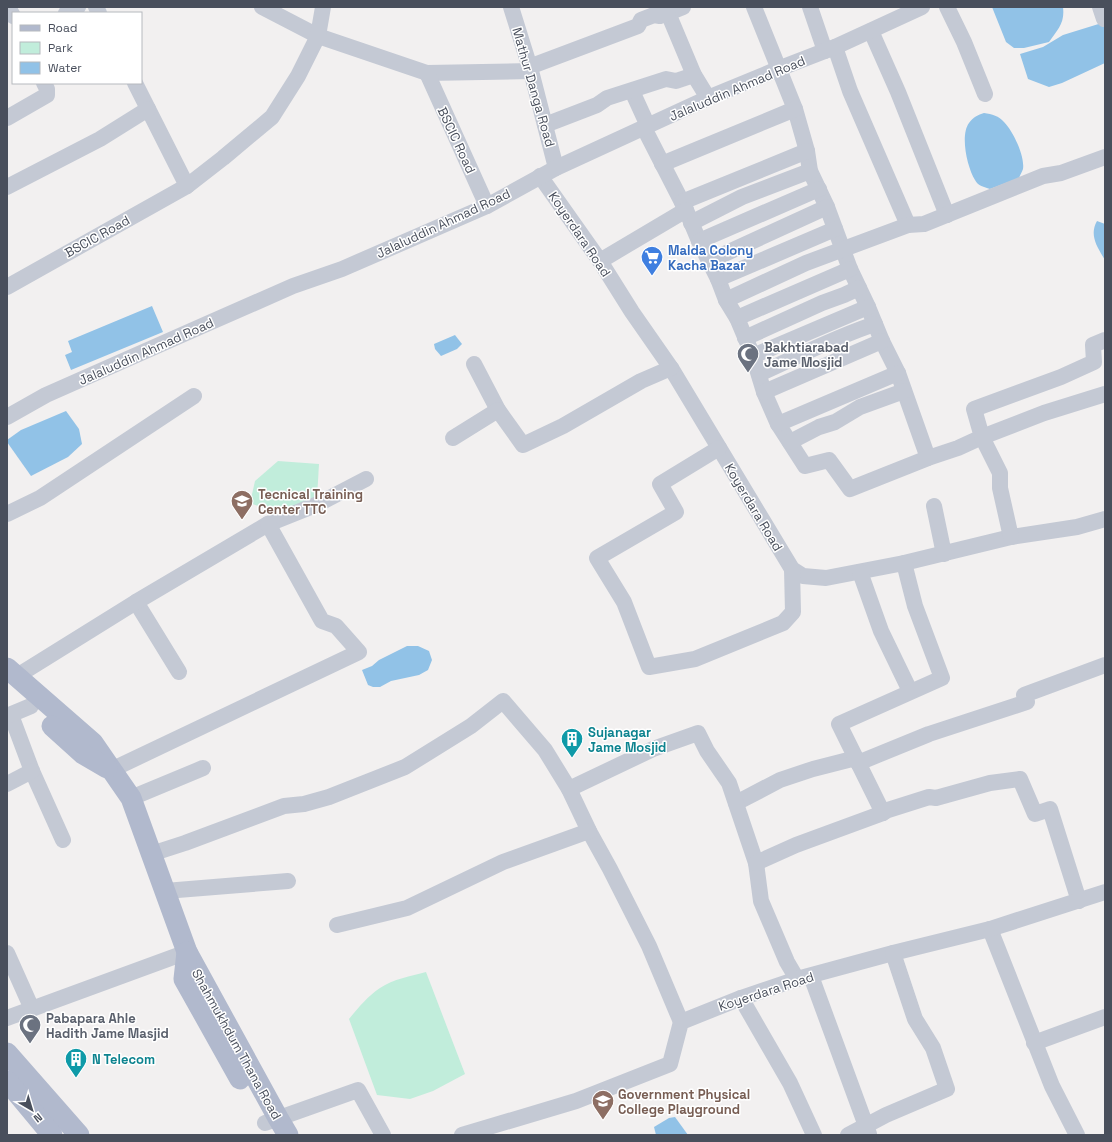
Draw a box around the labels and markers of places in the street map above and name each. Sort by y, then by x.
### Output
place label: Malda Colony Kacha Bazar [668,242,753,274]
supermarket icon: Malda Colony Kacha Bazar [639,244,665,277]
place label: Bakhtiarabad Jame Mosjid [764,339,849,371]
mosque icon: Bakhtiarabad Jame Mosjid [735,341,761,374]
place label: Tecnical Training Center TTC [258,486,363,518]
school or university icon: Tecnical Training Center TTC [229,488,255,521]
place label: Sujanagar Jame Mosjid [588,724,666,756]
building icon: Sujanagar Jame Mosjid [559,726,585,759]
place label: Pabapara Ahle Hadith Jame Masjid [46,1010,169,1042]
mosque icon: Pabapara Ahle Hadith Jame Masjid [17,1012,43,1045]
building icon: N Telecom [63,1046,89,1079]
place label: N Telecom [92,1051,155,1068]
place label: Government Physical College Playground [618,1086,750,1118]
school or university icon: Government Physical College Playground [590,1088,616,1121]

